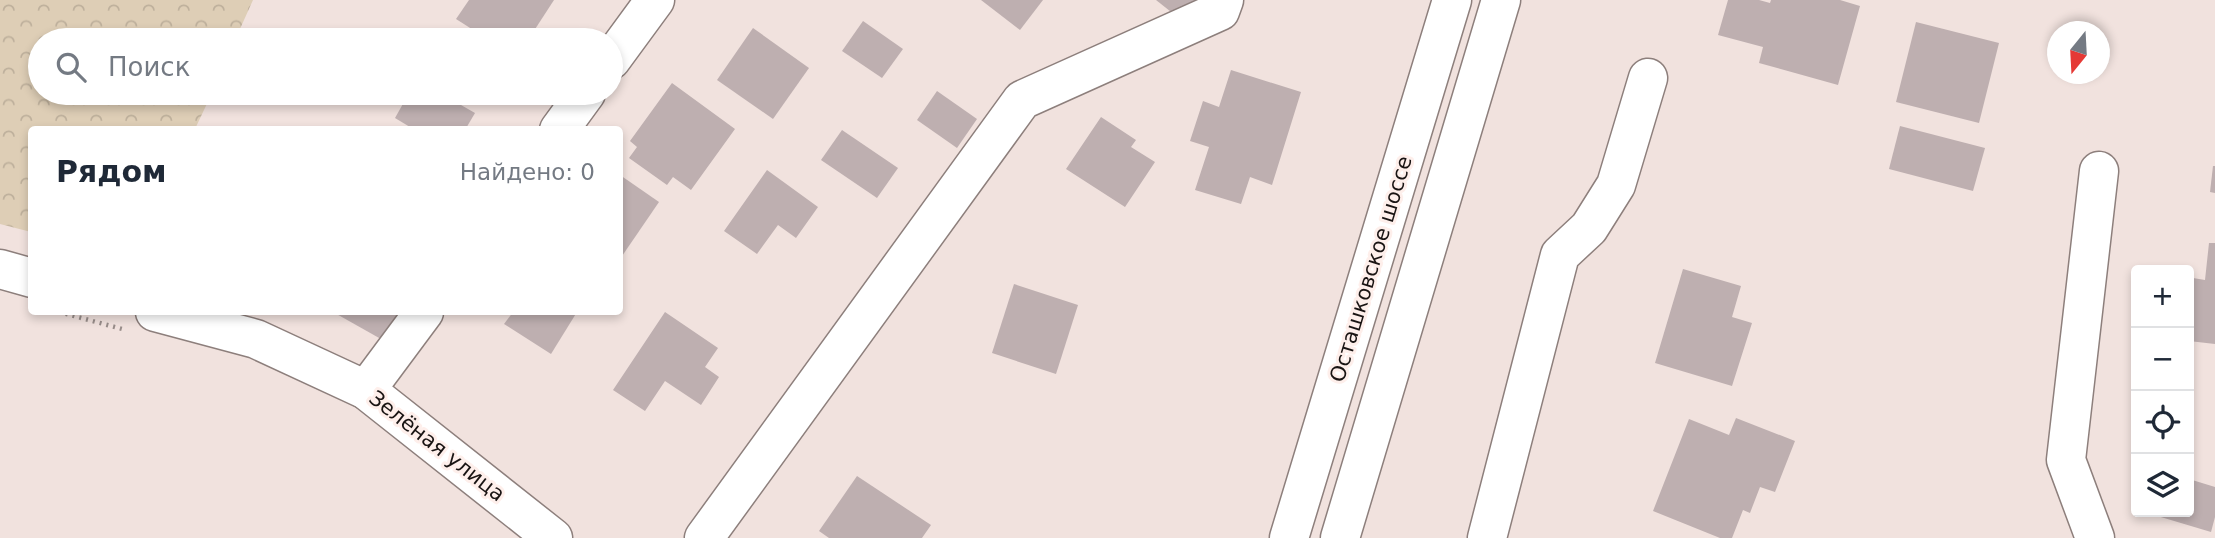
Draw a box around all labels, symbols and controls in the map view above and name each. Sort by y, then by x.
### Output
north arrow [2047,21,2110,84]
search box [28,28,623,105]
icon: search [52,48,90,86]
text: Поиск [108,52,190,82]
street label: Осташковское шоссе [1325,153,1417,385]
text: Рядом [56,154,167,189]
text: Найдено: 0 [460,159,595,185]
map controls [2131,265,2194,517]
button: + [2131,265,2194,328]
button: − [2131,328,2194,391]
street label: Зелёная улица [364,386,510,506]
button: locate [2131,391,2194,454]
button: layers [2131,454,2194,517]

